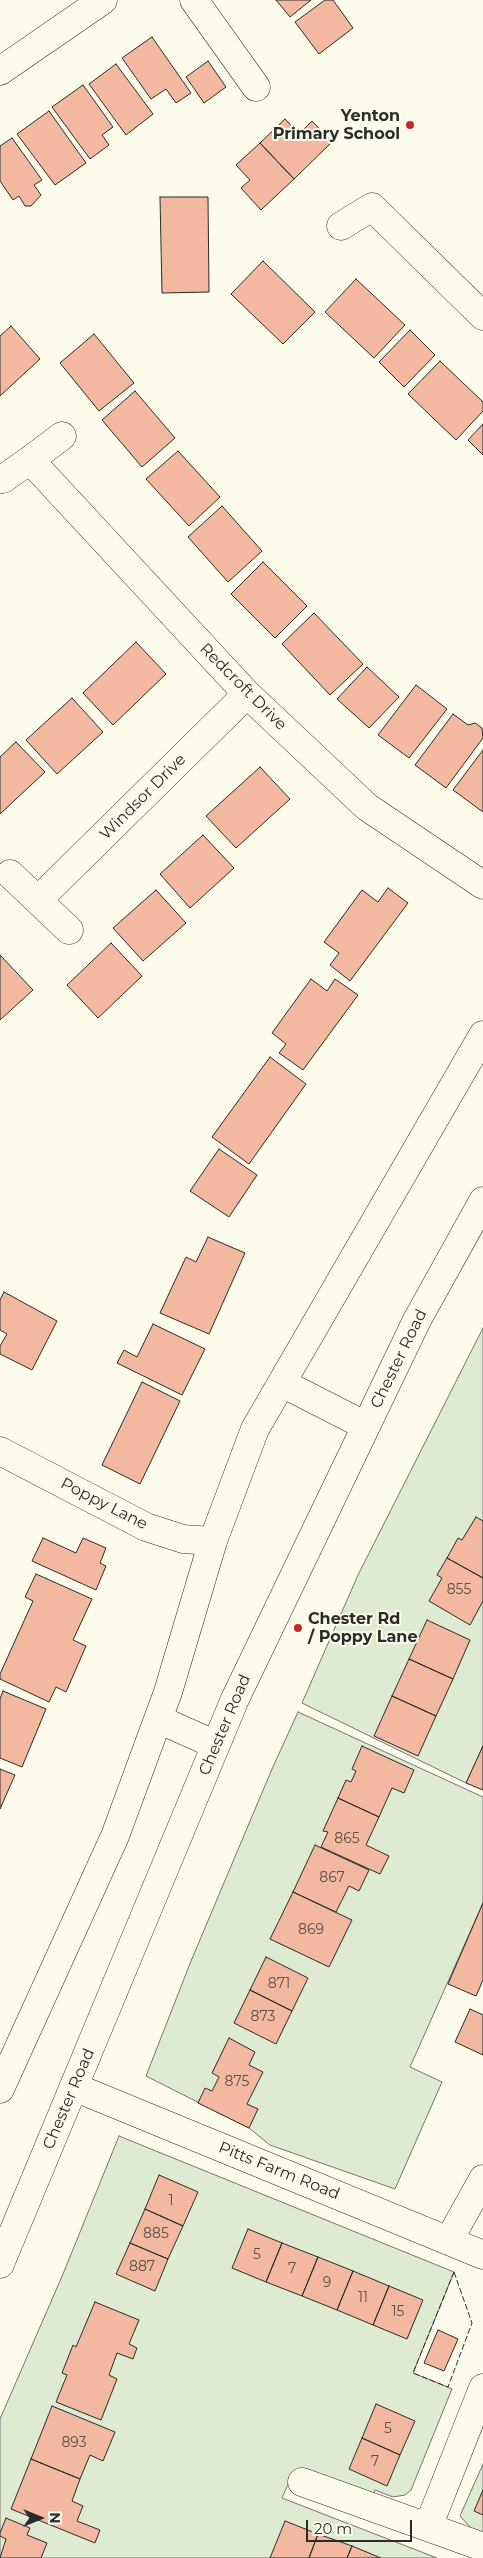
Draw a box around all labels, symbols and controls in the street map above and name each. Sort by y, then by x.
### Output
place label: Yenton Primary School [273,106,400,144]
marker: Yenton Primary School [404,119,416,131]
street label: Redcroft Drive [195,639,291,735]
street label: Windsor Drive [96,750,190,844]
street label: Chester Road [367,1306,431,1412]
street label: Poppy Lane [57,1474,151,1534]
house number: 855 [447,1582,471,1598]
place label: Chester Rd / Poppy Lane [308,1609,418,1647]
marker: Chester Rd / Poppy Lane [292,1622,304,1634]
street label: Chester Road [195,1672,255,1778]
house number: 865 [334,1831,360,1847]
house number: 867 [319,1870,345,1886]
house number: 869 [298,1922,324,1938]
house number: 871 [268,1976,290,1992]
house number: 873 [251,2009,275,2025]
street label: Chester Road [39,2046,99,2152]
house number: 875 [225,2074,249,2090]
street label: Pitts Farm Road [216,2138,342,2204]
house number: 1 [168,2193,174,2209]
house number: 885 [143,2226,169,2242]
house number: 5 [253,2247,261,2263]
house number: 887 [129,2259,155,2275]
house number: 7 [288,2261,296,2277]
house number: 9 [323,2275,331,2291]
house number: 11 [358,2290,368,2306]
house number: 15 [392,2304,404,2320]
house number: 5 [384,2421,392,2437]
house number: 893 [61,2435,87,2451]
house number: 7 [371,2454,379,2470]
north arrow [15,2493,65,2543]
scale bar [308,2510,414,2542]
text: N [46,2512,64,2524]
text: 20 m [314,2519,352,2538]

